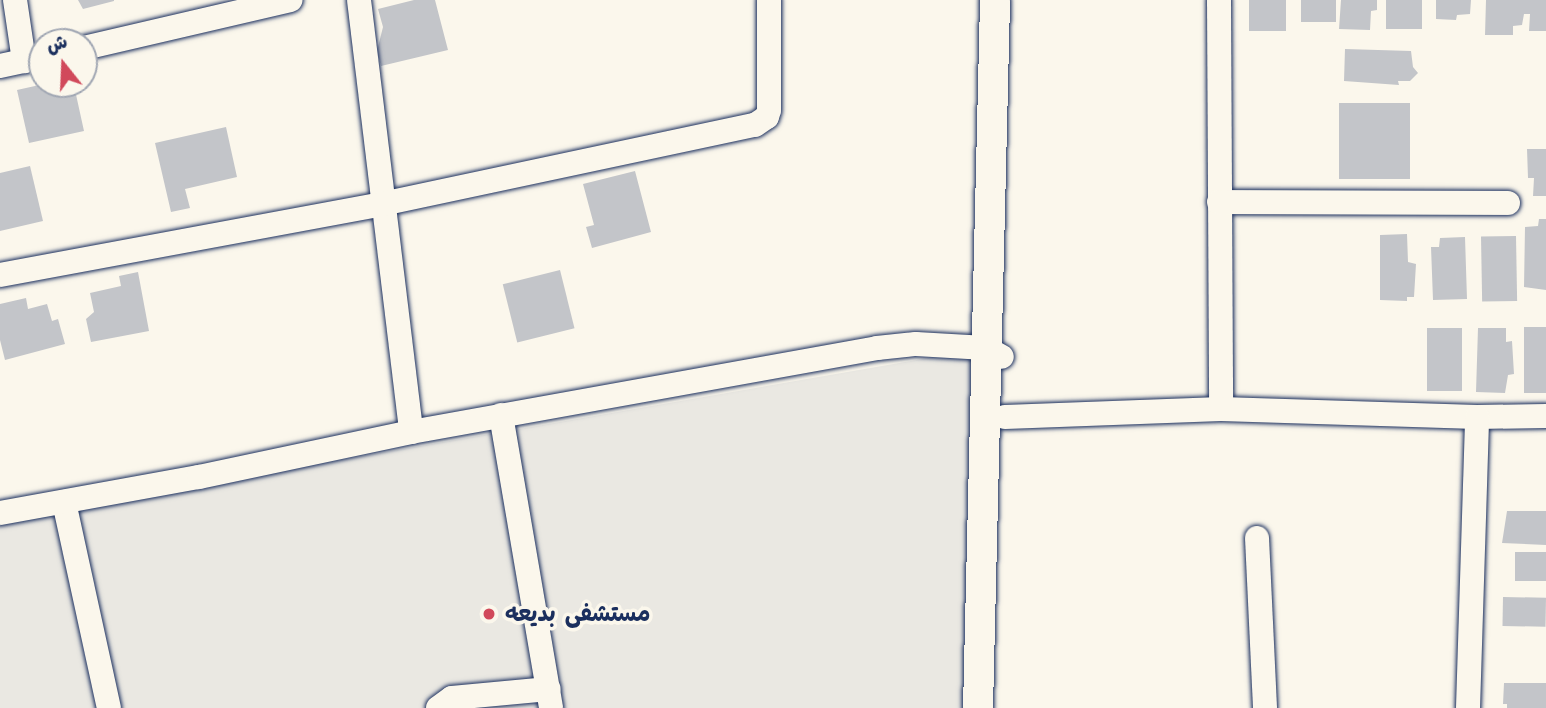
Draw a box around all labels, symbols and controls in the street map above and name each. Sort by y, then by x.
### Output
north arrow [28,28,98,98]
text: ش [43,28,71,61]
place label: مستشفى بديعه [505,600,650,628]
marker: مستشفى بديعه [479,604,499,624]

